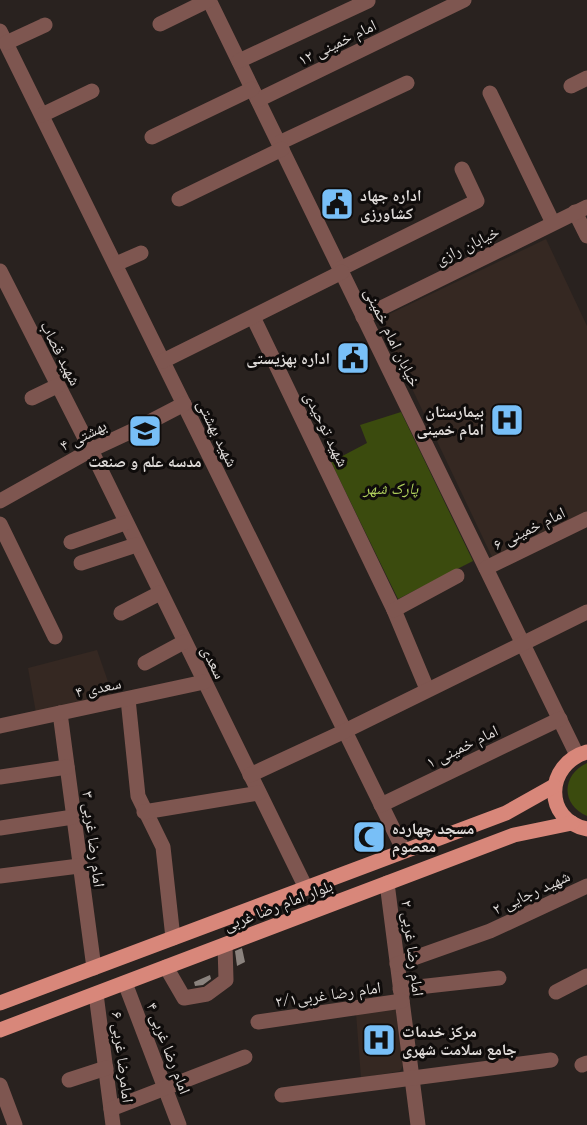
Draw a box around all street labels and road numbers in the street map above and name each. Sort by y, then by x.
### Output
street label: امام خمینی ۱۲ [295,14,380,70]
street label: خیابان رازی [432,221,503,270]
street label: خیابان امام خمینی [359,284,426,390]
street label: شهید قصاب [36,317,86,389]
street label: شهید توحیدی [299,388,354,470]
street label: شهید بهشتی [192,396,243,470]
street label: بهشتی ۴ [56,415,110,456]
street label: امام خمینی ۶ [490,502,569,555]
street label: سعدی [197,642,231,682]
street label: سعدی ۴ [73,672,123,703]
street label: امام خمینی ۱ [423,720,502,773]
street label: امام رضا غربی ۳ [77,790,110,888]
street label: شهید رجایی ۲ [489,865,573,920]
street label: بلوار امام رضا غربی [221,875,336,936]
street label: امام رضا غربی ۲ [396,899,429,997]
street label: امام رضا غربی۲/۱ [274,977,382,1012]
street label: امام رضا غربی ۴ [141,999,196,1097]
street label: امامرضا غربی ۶ [106,1010,139,1104]

